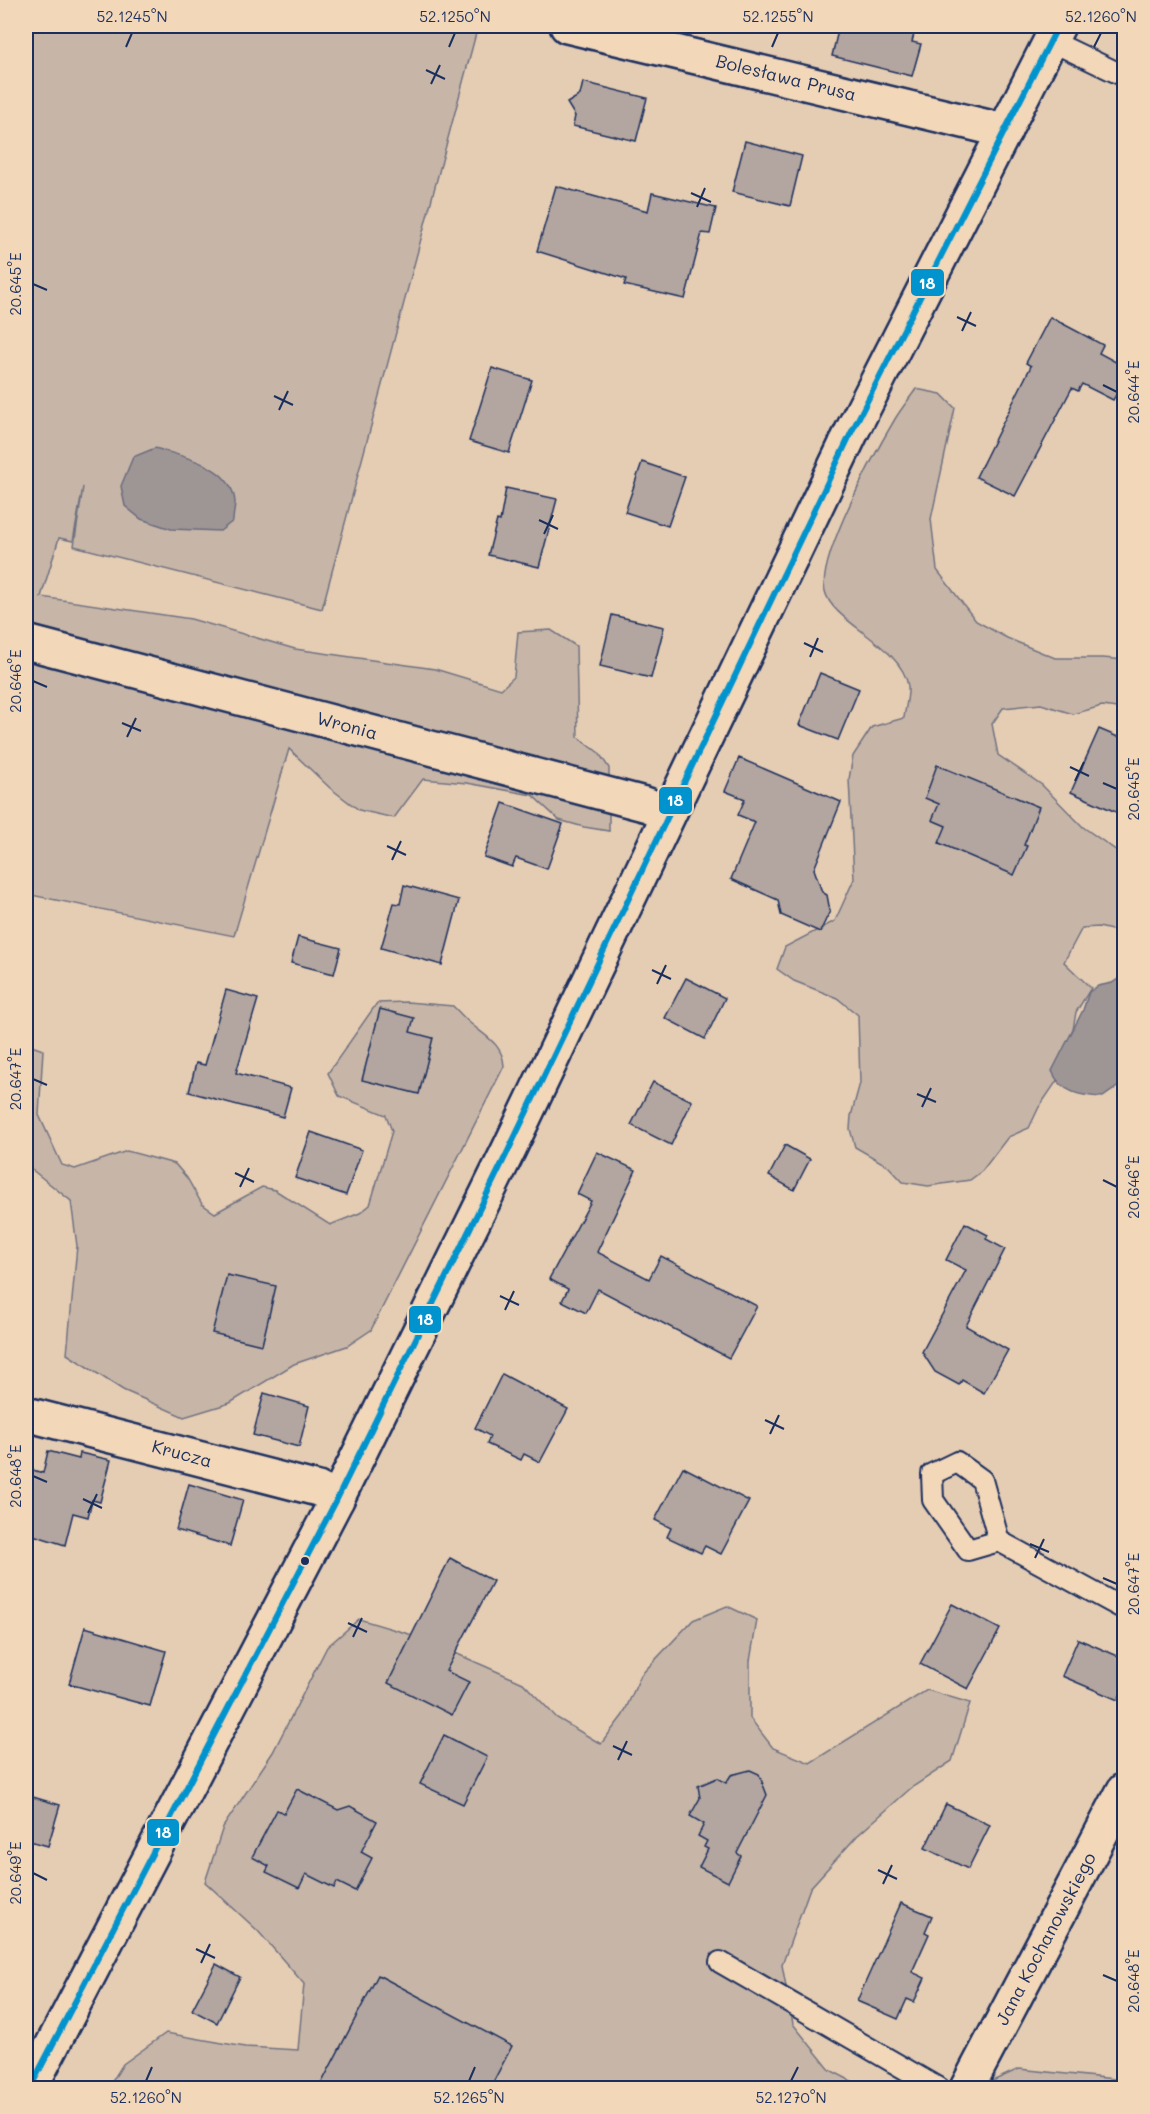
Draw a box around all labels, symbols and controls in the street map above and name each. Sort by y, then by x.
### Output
text: 52.1245°N [97,6,168,26]
text: 52.1250°N [419,6,491,26]
text: 52.1255°N [743,6,813,26]
text: 52.1260°N [1065,6,1137,26]
street label: Bolesława Prusa [714,48,859,106]
text: 20.645°E [5,252,25,316]
line badge: 18 [910,268,945,297]
text: 18 [918,272,936,293]
text: 20.644°E [1123,360,1143,424]
text: 20.646°E [5,649,25,713]
street label: Wronia [314,705,380,745]
text: 20.645°E [1123,757,1143,821]
line badge: 18 [658,786,693,815]
text: 18 [666,789,684,810]
text: 20.647°E [5,1047,25,1110]
text: 20.646°E [1123,1155,1143,1219]
line badge: 18 [408,1305,442,1334]
text: 18 [416,1308,434,1329]
street label: Krucza [149,1433,215,1473]
text: 20.648°E [5,1444,25,1508]
text: 20.647°E [1123,1552,1143,1615]
unlabelled marker [299,1555,311,1567]
line badge: 18 [146,1818,180,1847]
text: 18 [154,1821,172,1842]
text: 20.649°E [5,1841,25,1905]
street label: Jana Kochanowskiego [989,1848,1101,2029]
text: 20.648°E [1123,1949,1143,2013]
text: 52.1260°N [110,2087,182,2107]
text: 52.1265°N [433,2087,505,2107]
text: 52.1270°N [755,2087,827,2107]

